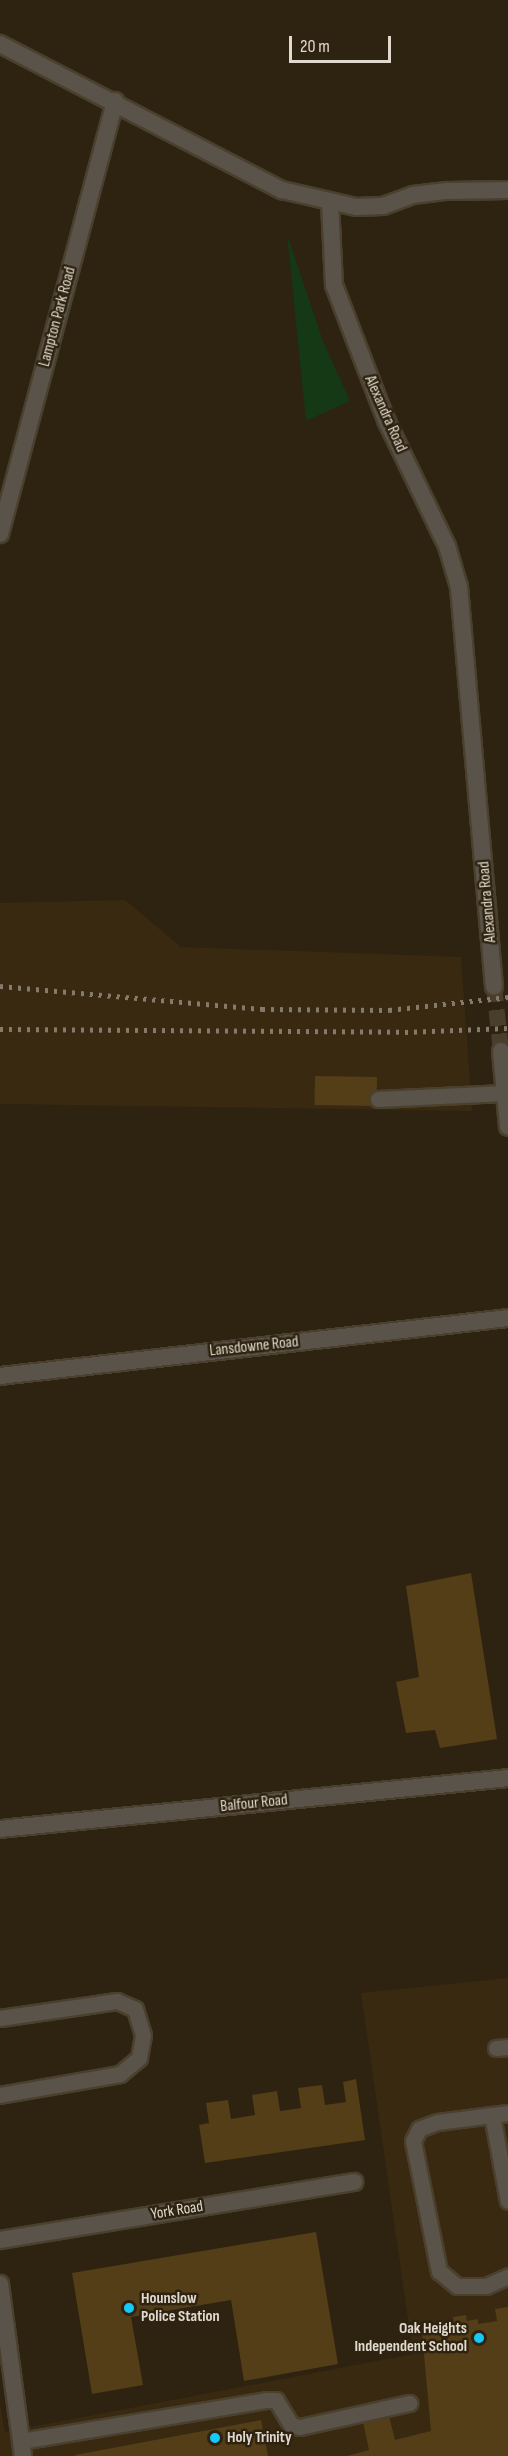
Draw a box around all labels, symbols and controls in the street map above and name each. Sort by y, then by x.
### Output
scale bar [292,24,394,62]
text: 20 m [300,36,330,57]
street label: Lampton Park Road [35,265,81,369]
street label: Alexandra Road [360,373,410,455]
street label: Alexandra Road [475,861,501,943]
street label: Lansdowne Road [209,1333,299,1361]
street label: Balfour Road [219,1791,289,1817]
street label: York Road [150,2197,204,2225]
place label: Hounslow Police Station [141,2289,220,2327]
marker: Hounslow Police Station [122,2301,136,2315]
place label: Oak Heights Independent School [355,2319,467,2357]
marker: Oak Heights Independent School [472,2331,486,2345]
place label: Holy Trinity [227,2428,292,2448]
marker: Holy Trinity [208,2431,222,2445]

